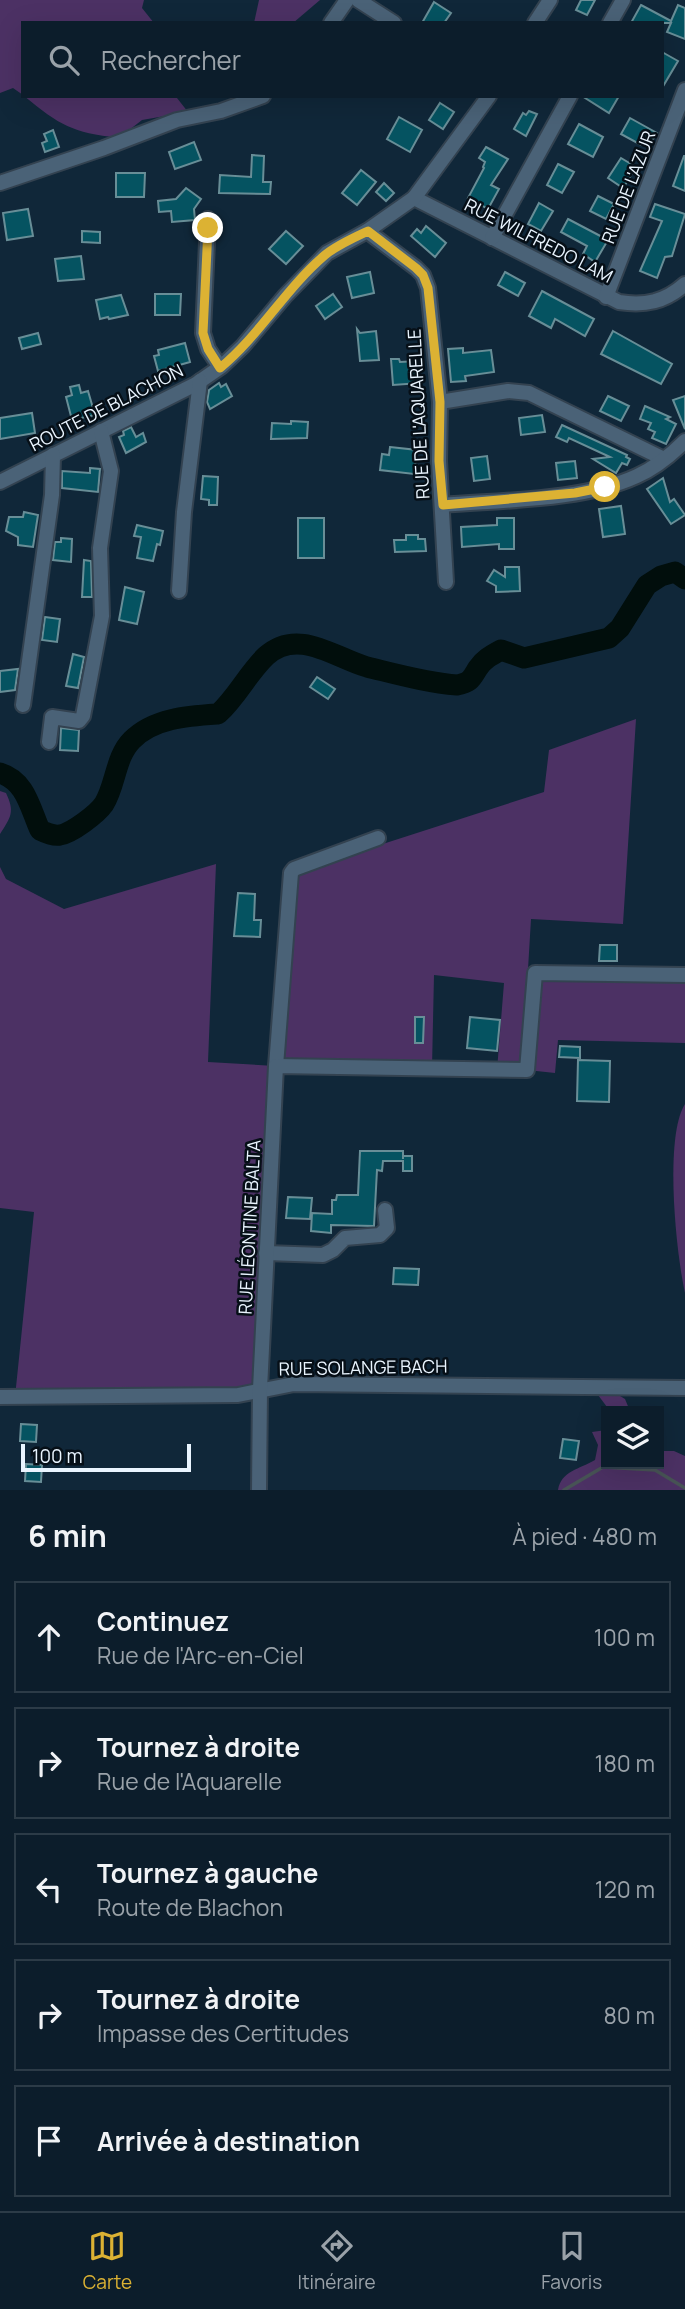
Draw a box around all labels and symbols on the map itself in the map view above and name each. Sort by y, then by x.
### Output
street label: RUE DE L'AZUR [595,127,661,247]
street label: RUE WILFREDO LAM [461,192,617,288]
route end [192,212,223,243]
street label: RUE DE L'AQUARELLE [402,328,434,500]
street label: ROUTE DE BLACHON [25,358,187,456]
route start [589,471,620,502]
street label: RUE LÉONTINE BALTA [232,1138,266,1315]
street label: RUE SOLANGE BACH [278,1354,448,1380]
scale bar [21,1441,191,1473]

